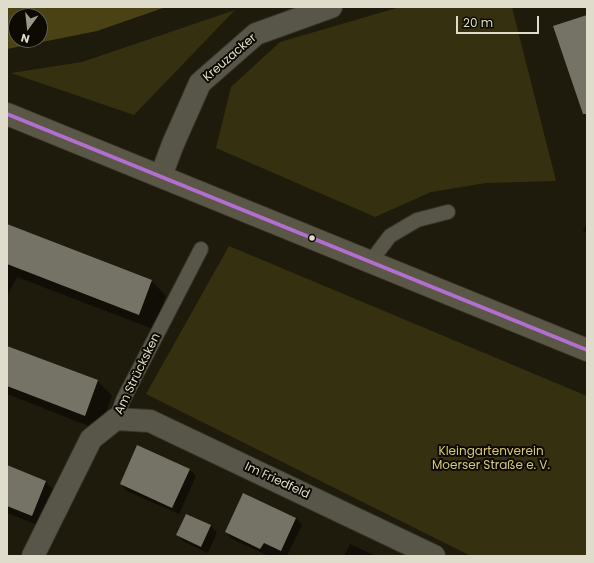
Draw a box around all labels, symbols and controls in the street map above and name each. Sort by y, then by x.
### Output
north arrow [8,8,48,48]
scale bar [458,8,541,34]
text: 20 m [463,14,493,31]
text: N [19,30,31,47]
street label: Kreuzacker [200,31,260,85]
unlabelled marker [307,233,317,243]
street label: Am Strücksken [112,331,164,417]
park label: Kleingartenverein Moerser Straße e. V. [432,445,550,473]
street label: Im Friedfeld [242,460,312,502]

